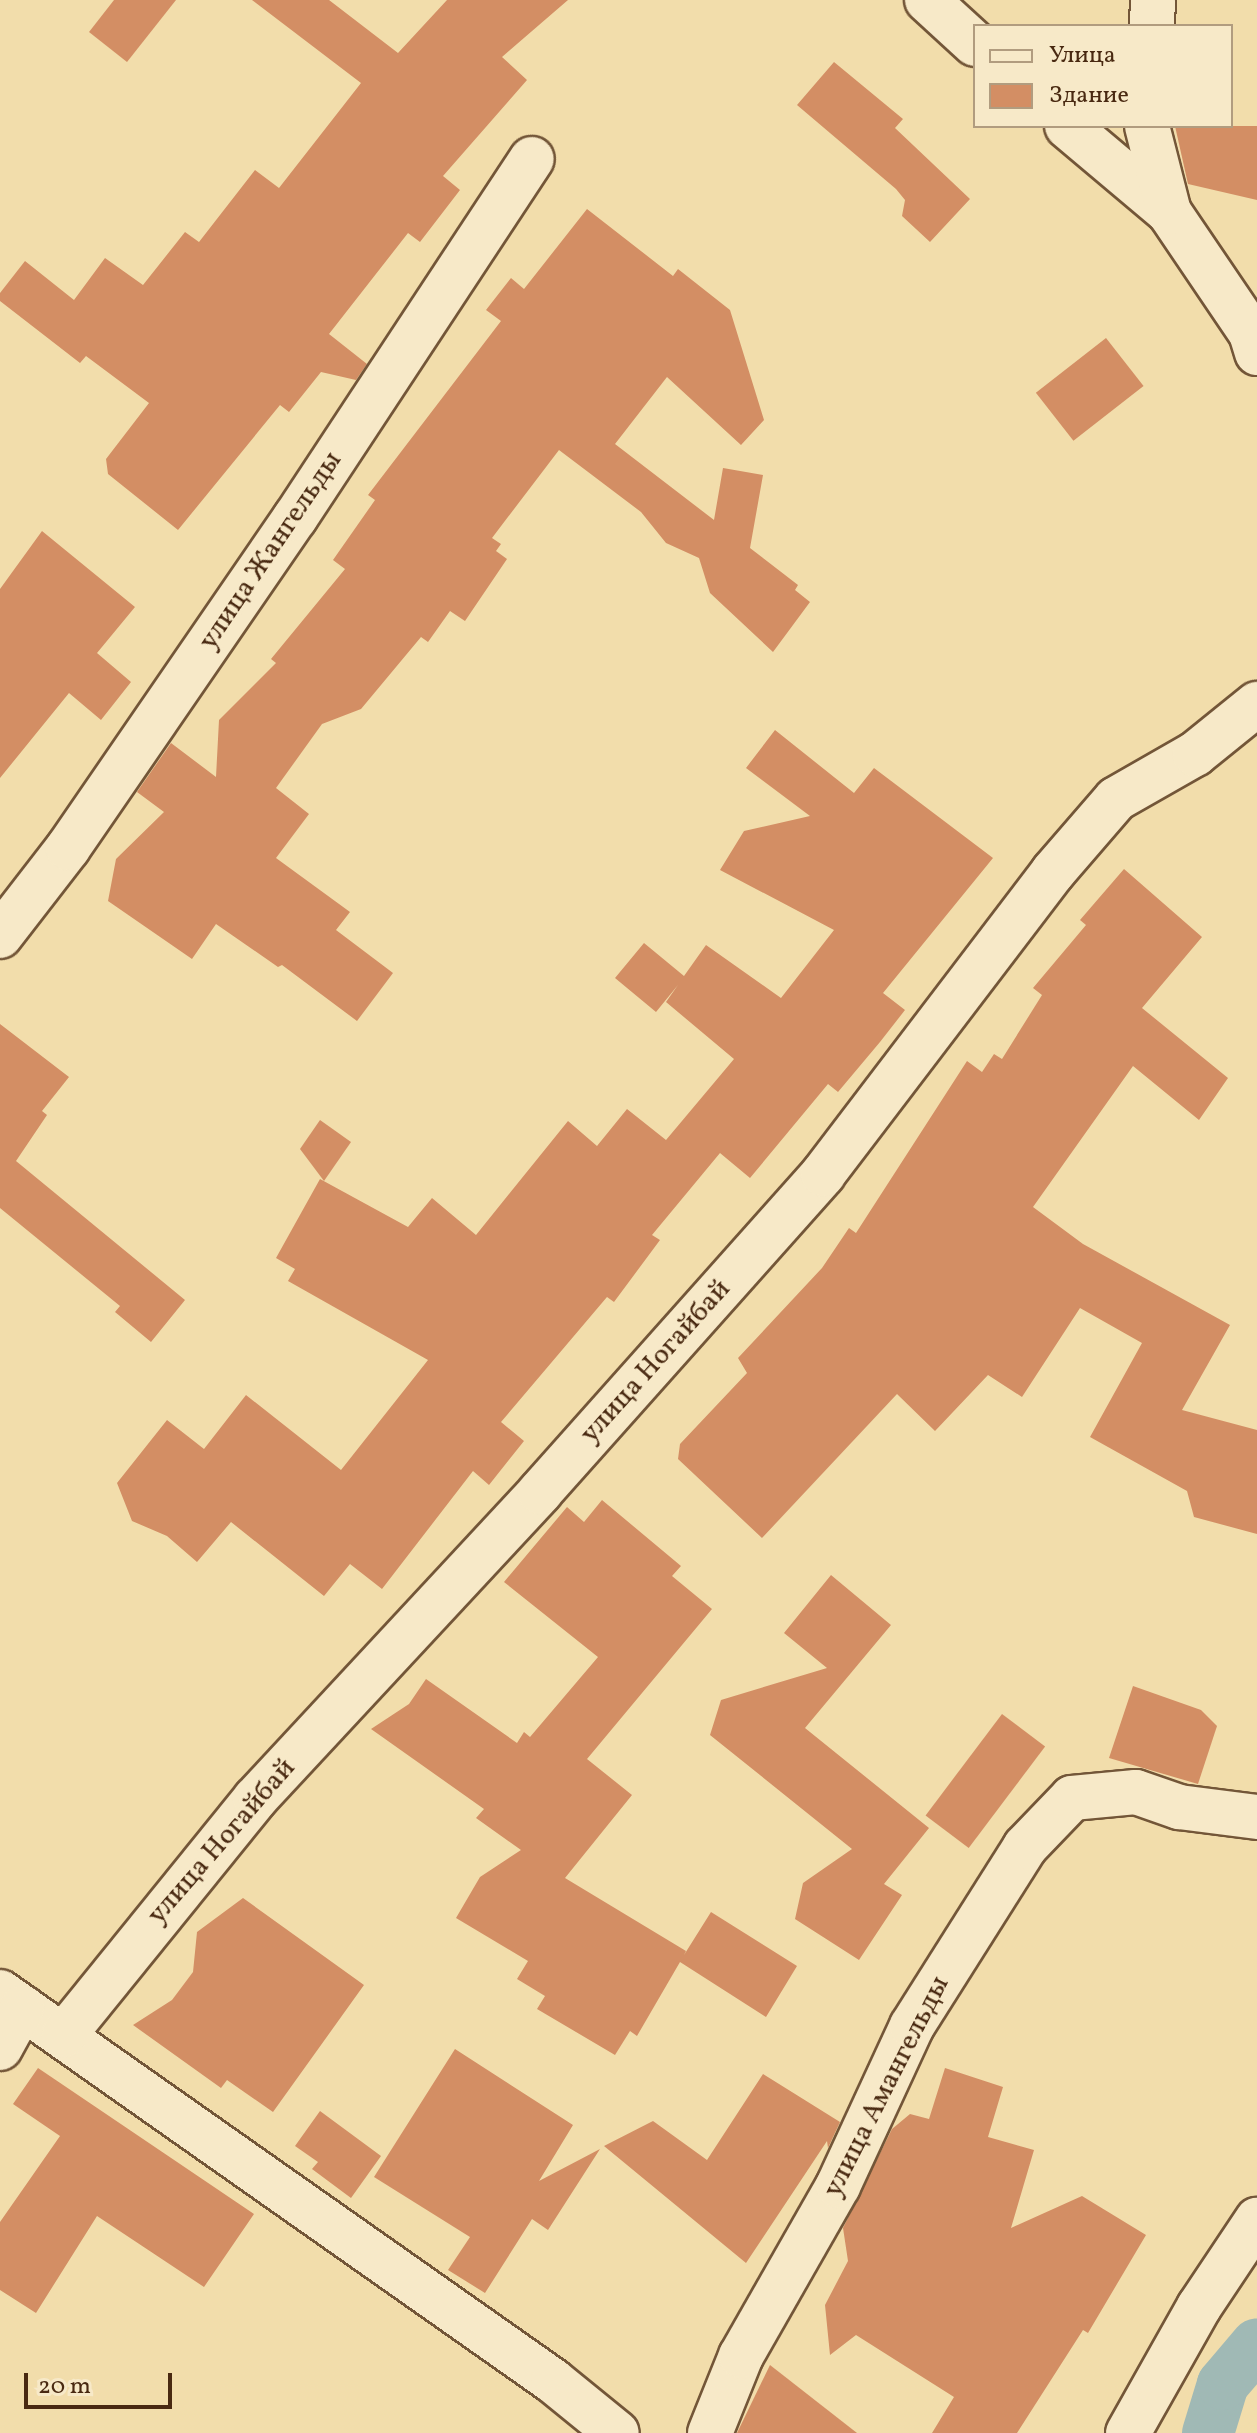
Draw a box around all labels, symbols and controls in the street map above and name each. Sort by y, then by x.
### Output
legend [973,24,1233,128]
text: Улица [1049,39,1116,73]
text: Здание [1049,79,1129,113]
street label: улица Жангельды [192,445,350,657]
street label: улица Ногайбай [574,1273,738,1451]
street label: улица Ногайбай [141,1752,303,1932]
street label: улица Амангельды [817,1971,957,2203]
scale bar [28,2357,176,2407]
text: 20 m [38,2370,91,2404]

